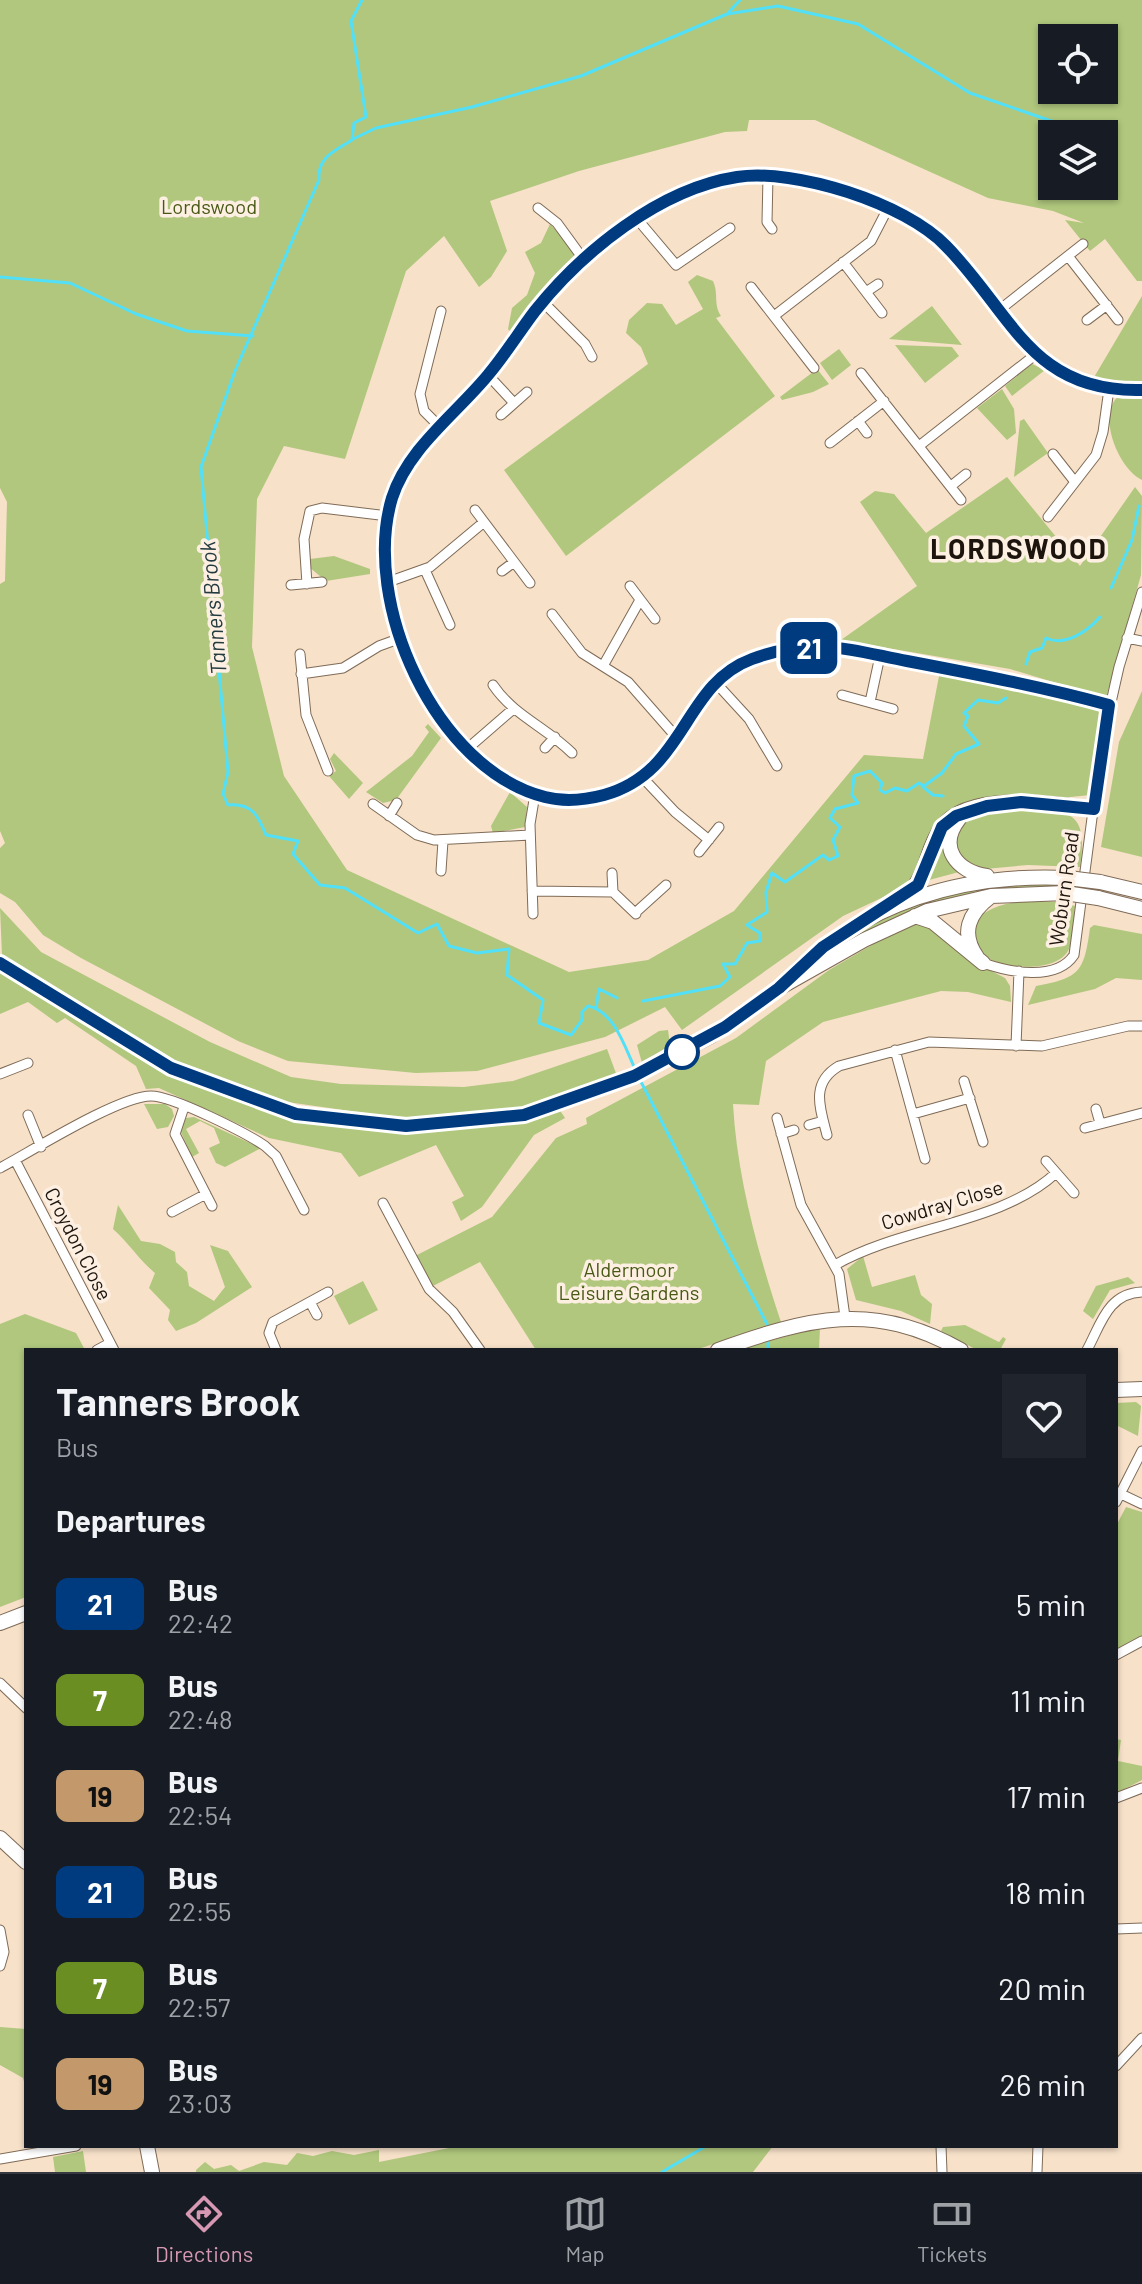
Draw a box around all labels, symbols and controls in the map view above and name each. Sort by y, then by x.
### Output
map controls [1038,24,1118,200]
button: locate [1038,24,1118,104]
button: layers [1038,120,1118,200]
park label: Lordswood [161,194,257,218]
district label: LORDSWOOD [930,531,1108,565]
water label: Tanners Brook [193,540,231,676]
line badge: 21 [773,622,845,674]
text: 21 [796,631,822,665]
street label: Woburn Road [1043,830,1083,948]
unlabelled marker [665,1035,699,1069]
street label: Cowdray Close [878,1174,1006,1234]
street label: Croydon Close [40,1183,118,1304]
park label: Aldermoor Leisure Gardens [559,1257,699,1304]
button: heart [1002,1374,1086,1458]
text: Tanners Brook [56,1378,300,1424]
text: Bus [56,1431,98,1462]
text: Departures [56,1502,206,1538]
text: Bus [168,1571,218,1607]
text: 5 min [1016,1586,1086,1622]
text: 21 [87,1587,113,1621]
text: 22:42 [168,1607,233,1638]
text: Bus [168,1667,218,1703]
text: 11 min [1010,1682,1086,1718]
text: 7 [93,1683,107,1717]
text: 22:48 [168,1703,233,1734]
text: Bus [168,1763,218,1799]
text: 17 min [1007,1778,1086,1814]
text: 19 [88,1779,112,1813]
text: 22:54 [168,1799,232,1830]
text: Bus [168,1859,218,1895]
text: 18 min [1005,1874,1086,1910]
text: 21 [87,1875,113,1909]
text: 22:55 [168,1895,231,1926]
text: Bus [168,1955,218,1991]
text: 20 min [998,1970,1086,2006]
text: 7 [93,1971,107,2005]
text: 22:57 [168,1991,230,2022]
text: Bus [168,2051,218,2087]
text: 26 min [1000,2066,1086,2102]
text: 19 [88,2067,112,2101]
text: 23:03 [168,2087,232,2118]
tab: Directions [155,2192,253,2266]
tab: Map [563,2192,607,2266]
tab: Tickets [917,2192,987,2266]

